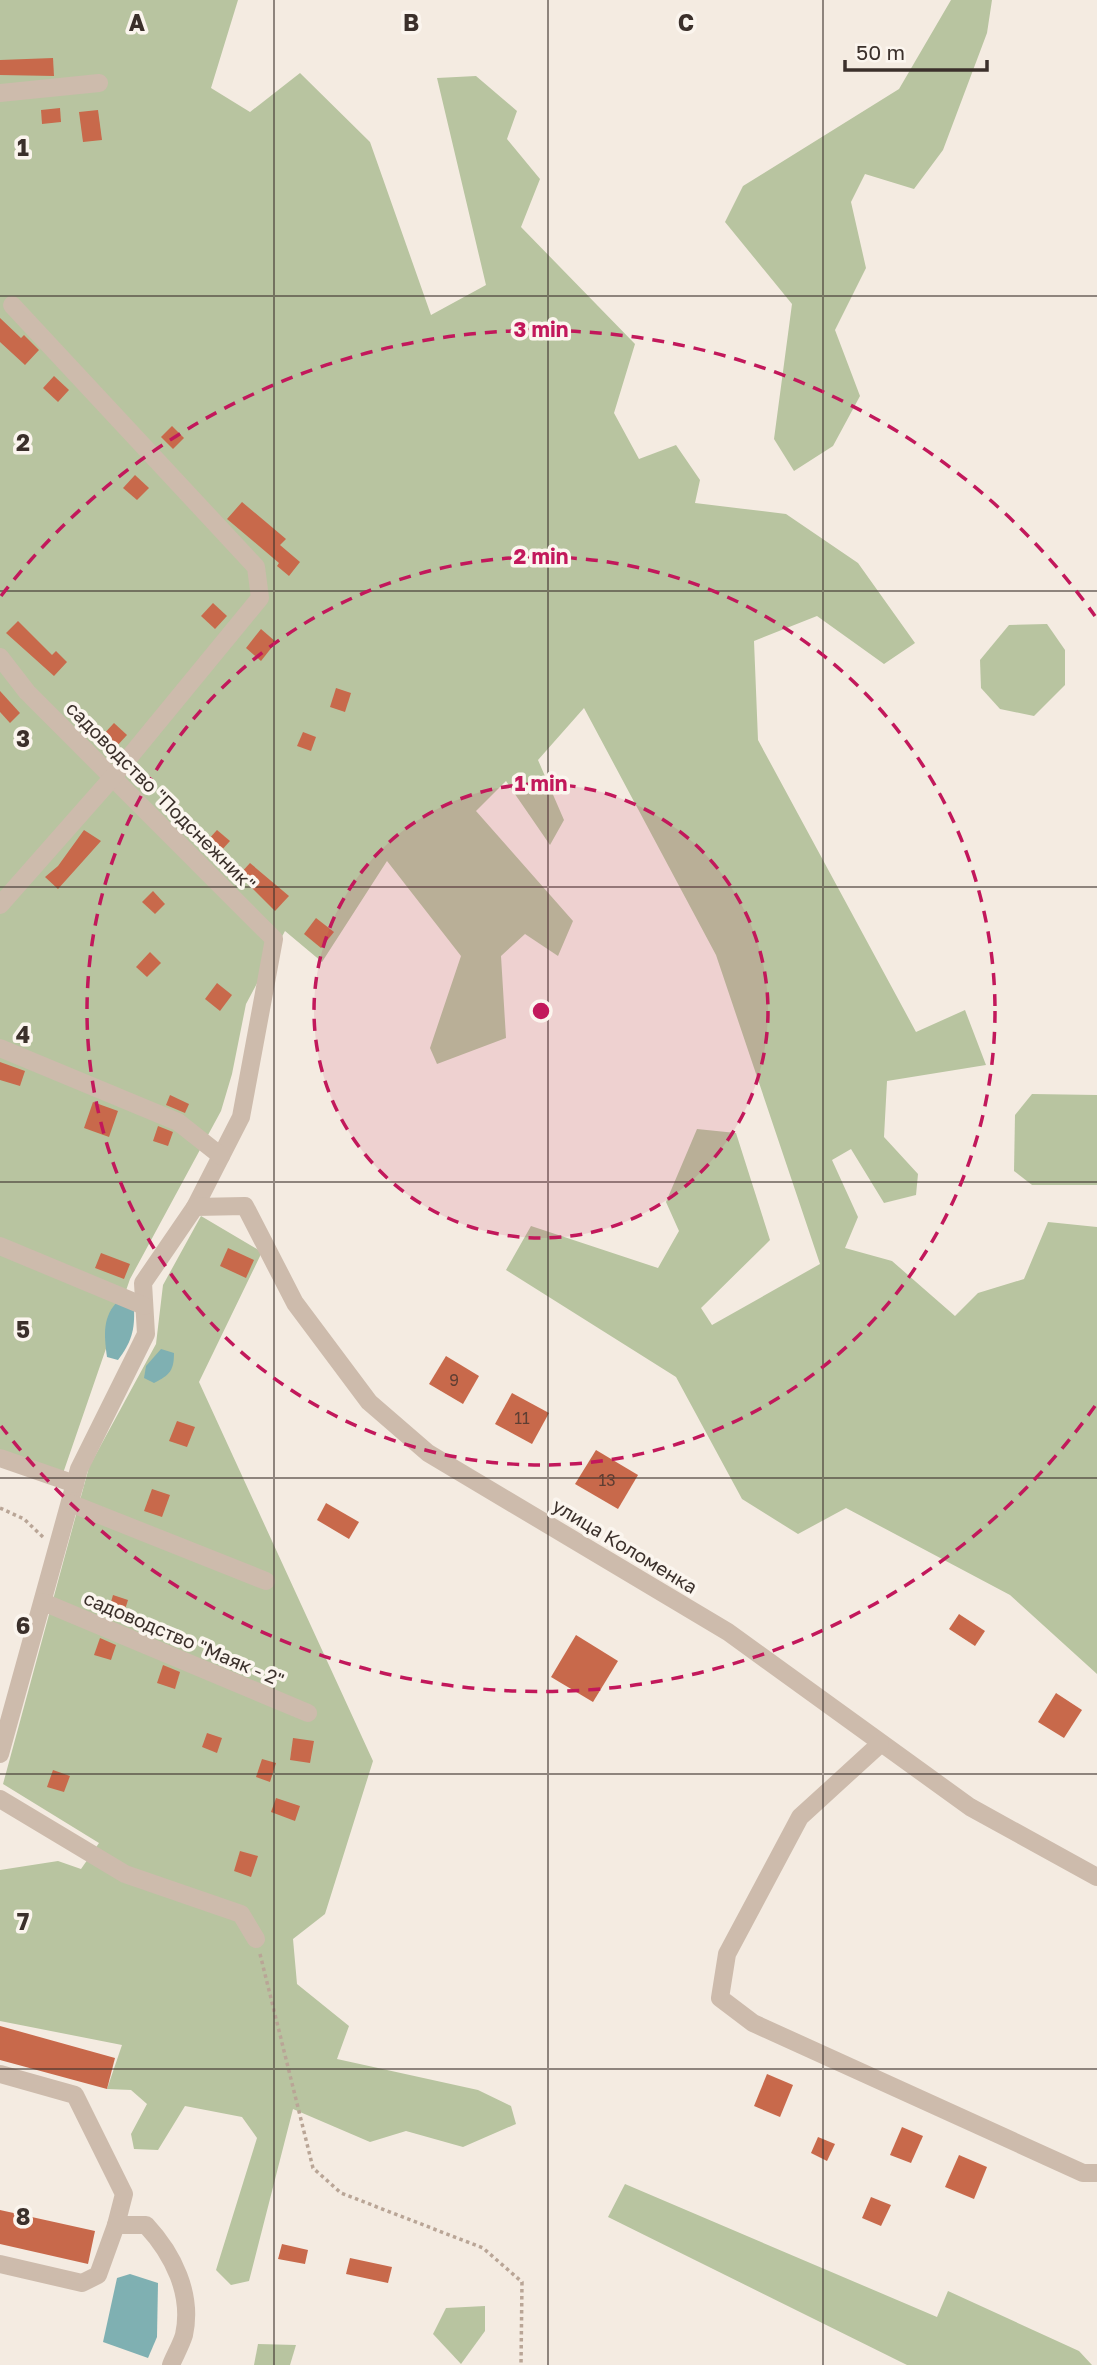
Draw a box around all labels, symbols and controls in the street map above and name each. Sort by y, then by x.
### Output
text: A [129,8,146,36]
text: B [403,8,419,36]
text: C [678,8,694,36]
scale bar [845,28,987,72]
text: 50 m [856,39,905,65]
text: 1 [17,133,29,161]
text: 3 min [514,316,568,342]
text: 2 [16,428,30,456]
text: 2 min [514,543,568,569]
street label: садоводство "Подснежник" [62,696,261,895]
text: 3 [16,724,30,752]
text: 1 min [515,770,567,796]
centre of rings [529,999,553,1023]
text: 4 [16,1020,30,1048]
text: 5 [16,1315,30,1343]
house number: 9 [449,1370,459,1390]
house number: 11 [514,1408,530,1428]
house number: 13 [598,1470,616,1490]
street label: улица Коломенка [549,1493,702,1598]
street label: садоводство "Маяк - 2" [81,1586,288,1691]
text: 6 [16,1611,30,1639]
text: 7 [17,1907,29,1935]
text: 8 [16,2202,30,2230]

